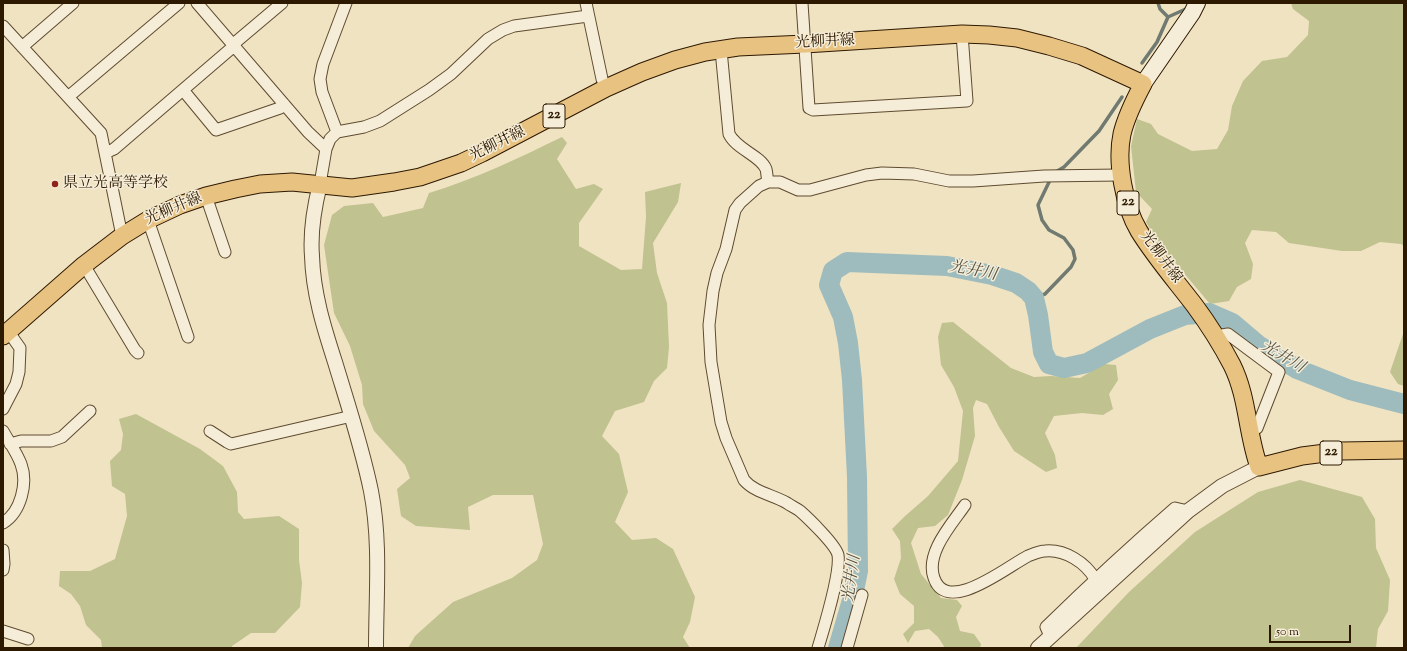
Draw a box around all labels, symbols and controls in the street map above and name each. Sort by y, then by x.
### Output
street label: 光柳井線 [795,32,855,54]
road number: 22 [543,104,565,128]
street label: 光柳井線 [467,124,529,166]
place label: 県立光高等学校 [63,175,168,193]
marker: 県立光高等学校 [50,179,60,189]
street label: 光柳井線 [143,190,205,230]
road number: 22 [1117,191,1139,215]
street label: 光柳井線 [1135,228,1185,288]
water label: 光井川 [948,258,998,286]
water label: 光井川 [1256,338,1308,378]
road number: 22 [1320,441,1342,465]
water label: 光井川 [840,554,866,604]
scale bar [1271,617,1353,643]
text: 50 m [1276,623,1299,641]

